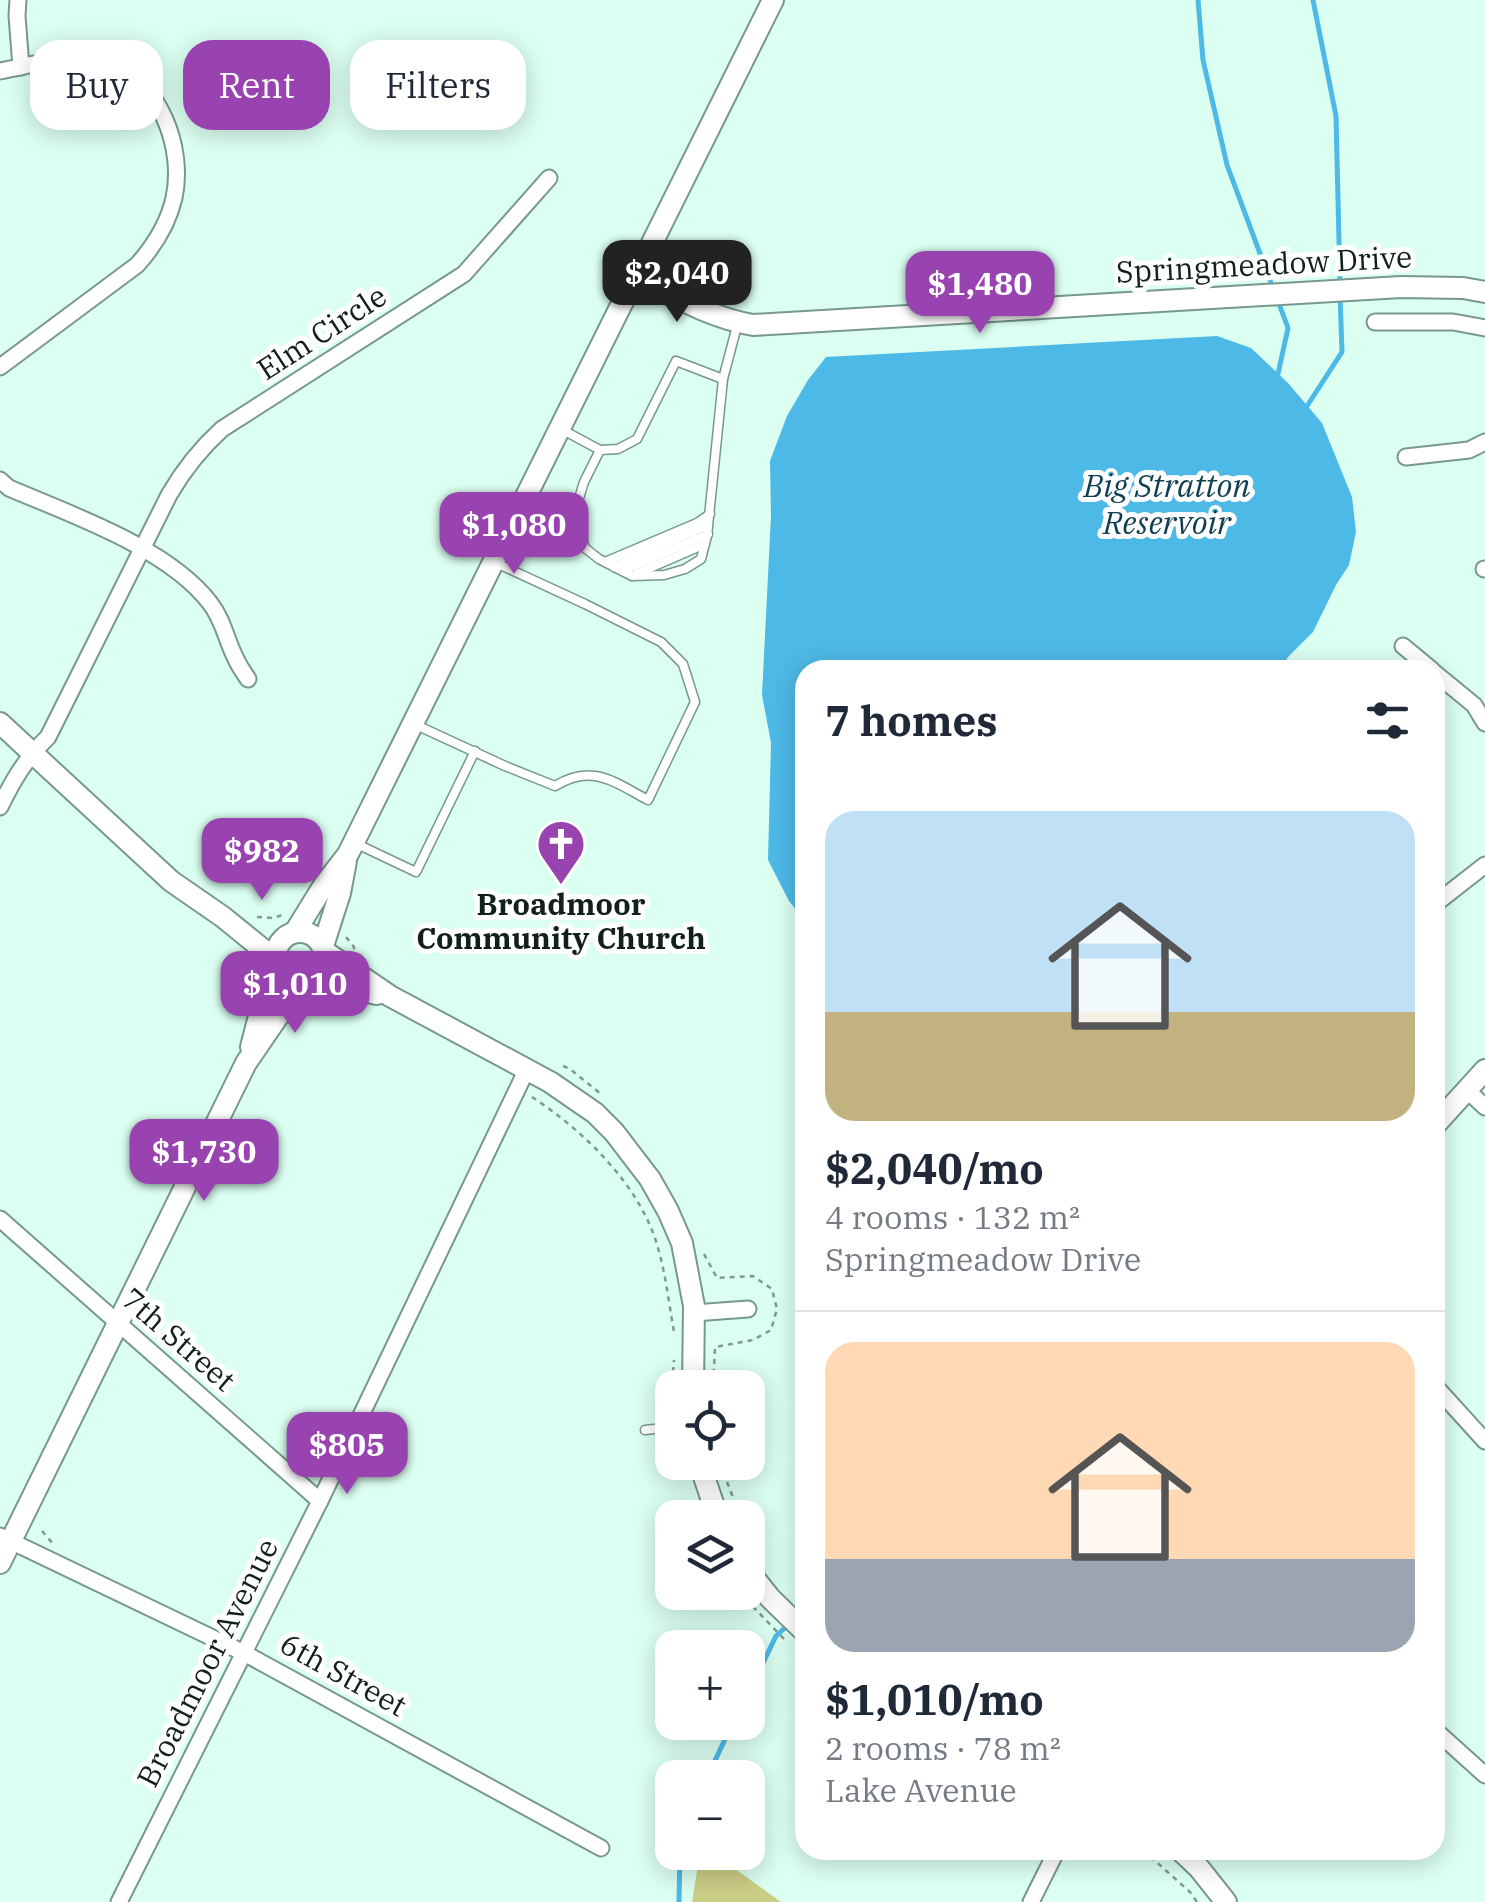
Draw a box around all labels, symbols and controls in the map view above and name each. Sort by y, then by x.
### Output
chip: Buy [30,40,163,130]
chip: Rent [183,40,330,130]
chip: Filters [350,40,526,130]
street label: Springmeadow Drive [1115,236,1413,291]
pin: $2,040 [596,240,758,325]
text: $2,040 [625,251,729,293]
pin: $1,480 [899,251,1061,336]
text: $1,480 [928,262,1032,304]
street label: Elm Circle [249,275,393,388]
water label: Big Stratton Reservoir [1083,464,1250,543]
pin: $1,080 [433,492,595,577]
text: $1,080 [462,503,566,545]
text: 7 homes [825,693,998,748]
icon: filters [1360,693,1415,748]
pin: $982 [203,818,321,903]
church icon: Broadmoor Community Church [535,818,587,886]
text: $982 [224,829,300,871]
icon: home [1030,876,1210,1056]
place label: Broadmoor Community Church [416,884,706,957]
pin: $1,010 [214,951,376,1036]
text: $1,010 [243,962,347,1004]
pin: $1,730 [123,1119,285,1204]
text: $1,730 [152,1130,256,1172]
text: $2,040/mo [825,1141,1044,1196]
text: 4 rooms · 132 m² [825,1196,1080,1238]
text: Springmeadow Drive [825,1238,1141,1280]
street label: 7th Street [114,1279,244,1399]
map controls [655,1370,765,1870]
button: locate [655,1370,765,1480]
icon: home [1030,1407,1210,1587]
pin: $805 [288,1412,406,1497]
text: $805 [309,1423,385,1465]
button: layers [655,1500,765,1610]
street label: Broadmoor Avenue [127,1532,286,1793]
street label: 6th Street [274,1623,414,1724]
button: + [655,1630,765,1740]
text: $1,010/mo [825,1672,1044,1727]
text: 2 rooms · 78 m² [825,1727,1061,1769]
button: − [655,1760,765,1870]
text: Lake Avenue [825,1769,1017,1811]

